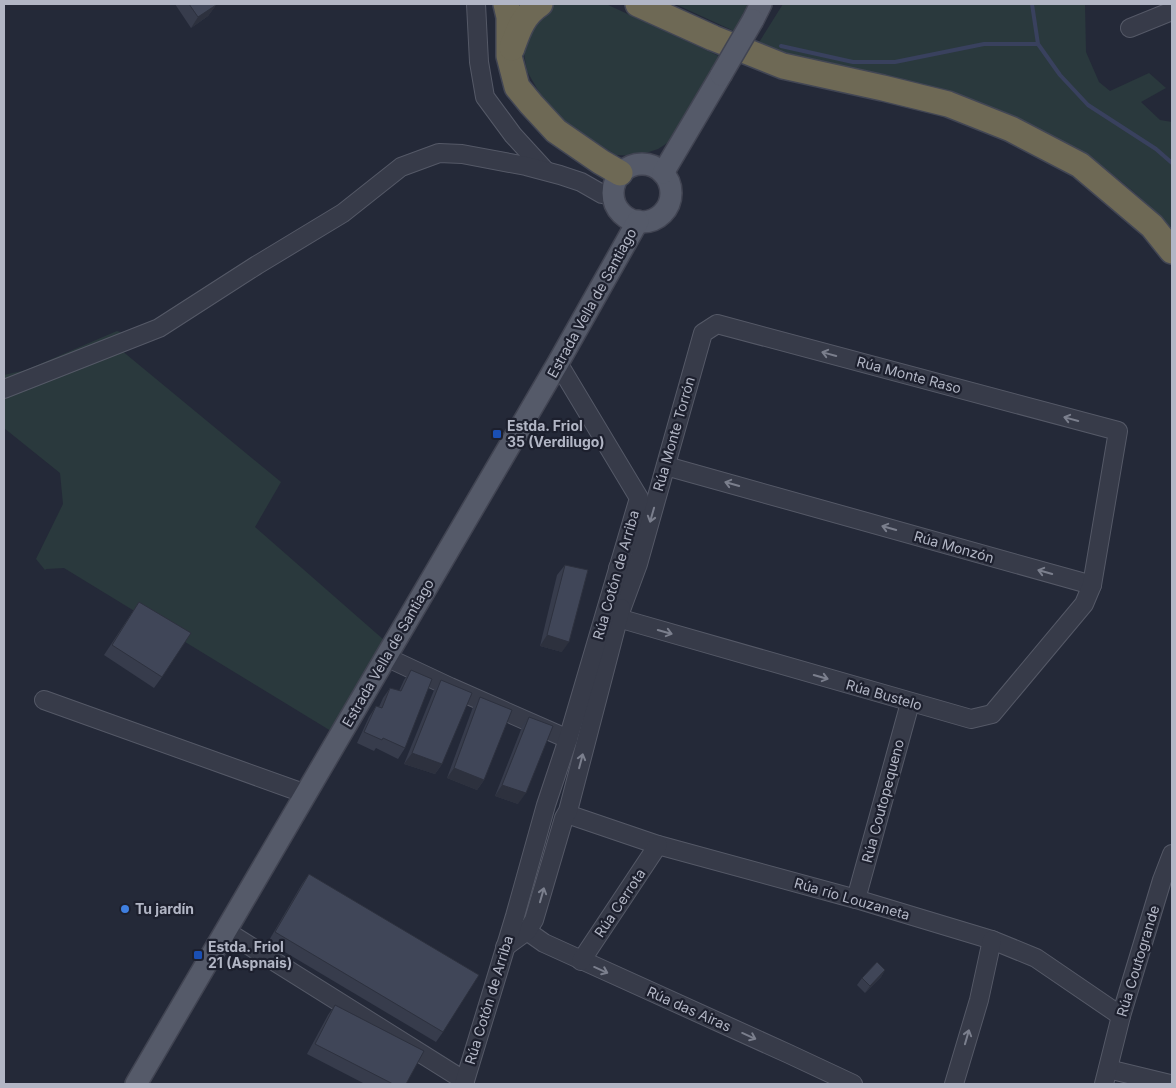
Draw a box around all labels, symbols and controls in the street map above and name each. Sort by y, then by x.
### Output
street label: Estrada Vella de Santiago [543,225,640,380]
one-way arrow [822,349,838,358]
street label: Rúa Monte Raso [855,352,963,397]
street label: Rúa Monte Torrón [649,375,698,493]
one-way arrow [1063,414,1079,423]
place label: Estda. Friol 35 (Verdilugo) [507,417,605,450]
marker: Estda. Friol 35 (Verdilugo) [491,428,503,440]
one-way arrow [725,479,741,489]
one-way arrow [646,506,656,522]
street label: Rúa Cotón de Arriba [589,508,642,642]
one-way arrow [881,523,897,533]
street label: Rúa Monzón [912,527,996,566]
one-way arrow [1038,567,1054,576]
street label: Estrada Vella de Santiago [338,576,437,730]
one-way arrow [657,627,673,637]
one-way arrow [813,673,829,682]
street label: Rúa Bustelo [844,676,924,713]
street label: Rúa Coutopequeno [858,737,907,865]
one-way arrow [576,753,586,769]
street label: Rúa Cerrota [590,865,649,940]
street label: Rúa río Louzaneta [792,874,912,923]
one-way arrow [537,887,547,903]
place label: Tu jardín [135,900,194,917]
marker: Tu jardín [119,903,131,915]
street label: Rúa Coutogrande [1112,903,1163,1019]
street label: Rúa Cotón de Arriba [461,933,516,1066]
place label: Estda. Friol 21 (Aspnais) [208,938,292,971]
marker: Estda. Friol 21 (Aspnais) [192,949,204,961]
one-way arrow [593,965,608,975]
street label: Rúa das Airas [644,982,734,1035]
one-way arrow [963,1030,973,1046]
one-way arrow [741,1032,756,1042]

